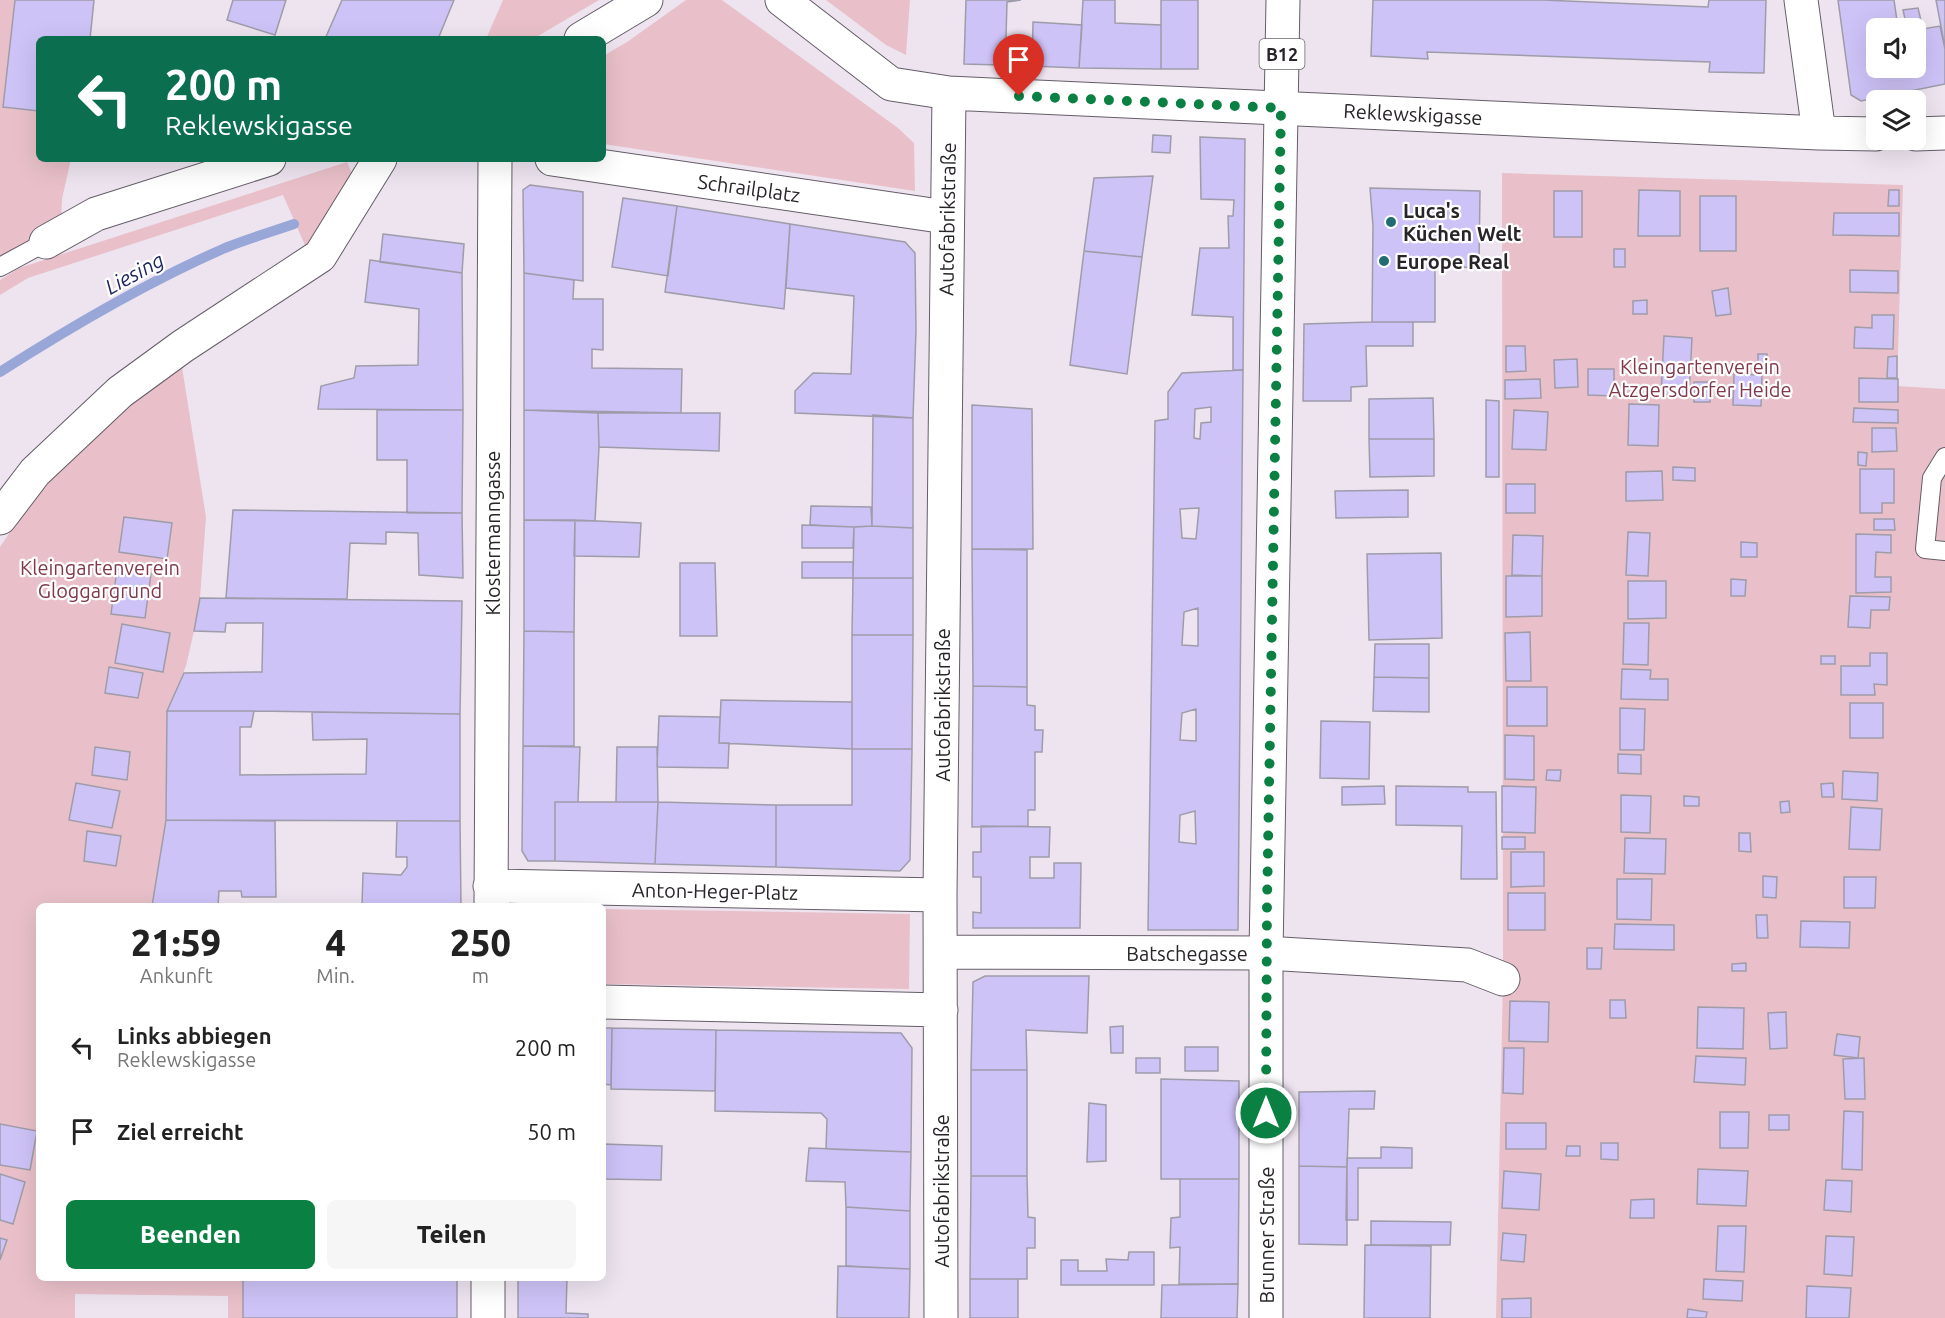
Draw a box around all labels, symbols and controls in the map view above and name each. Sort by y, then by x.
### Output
map controls [1866,18,1926,150]
button: sound [1866,18,1926,78]
pin [993,34,1044,96]
road number: B12 [1260,39,1304,69]
icon: arrive [1002,43,1035,76]
icon: left [66,60,144,138]
text: 200 m [165,61,282,108]
button: layers [1866,90,1926,150]
street label: Reklewskigasse [1343,99,1483,129]
text: Reklewskigasse [165,110,353,140]
street label: Autofabrikstraße [934,142,960,296]
street label: Schrailplatz [696,169,802,207]
place label: Luca's Küchen Welt [1403,199,1522,245]
marker: Luca's Küchen Welt [1384,215,1398,229]
water label: Liesing [100,247,168,299]
place label: Europe Real [1396,250,1509,273]
marker: Europe Real [1377,254,1391,268]
park label: Kleingartenverein Atzgersdorfer Heide [1609,355,1792,401]
street label: Klostermanngasse [481,451,504,615]
park label: Kleingartenverein Gloggargrund [20,556,180,602]
street label: Autofabrikstraße [931,628,954,782]
street label: Anton-Heger-Platz [632,878,798,904]
text: 21:59 [131,922,221,963]
text: 4 [325,922,346,963]
text: 250 [450,922,511,963]
street label: Batschegasse [1126,942,1248,965]
text: Ankunft [140,964,213,987]
text: Min. [316,964,355,987]
text: m [472,964,489,987]
text: Links abbiegen [117,1023,272,1048]
icon: left [66,1031,99,1064]
text: 200 m [515,1035,576,1060]
text: Reklewskigasse [117,1048,256,1071]
position arrow [1234,1081,1298,1145]
street label: Autofabrikstraße [930,1114,953,1268]
icon: arrive [66,1115,99,1148]
text: Ziel erreicht [117,1119,244,1144]
text: 50 m [527,1119,576,1144]
street label: Brunner Straße [1255,1166,1278,1304]
button: Beenden [66,1200,315,1269]
button: Teilen [327,1200,576,1269]

